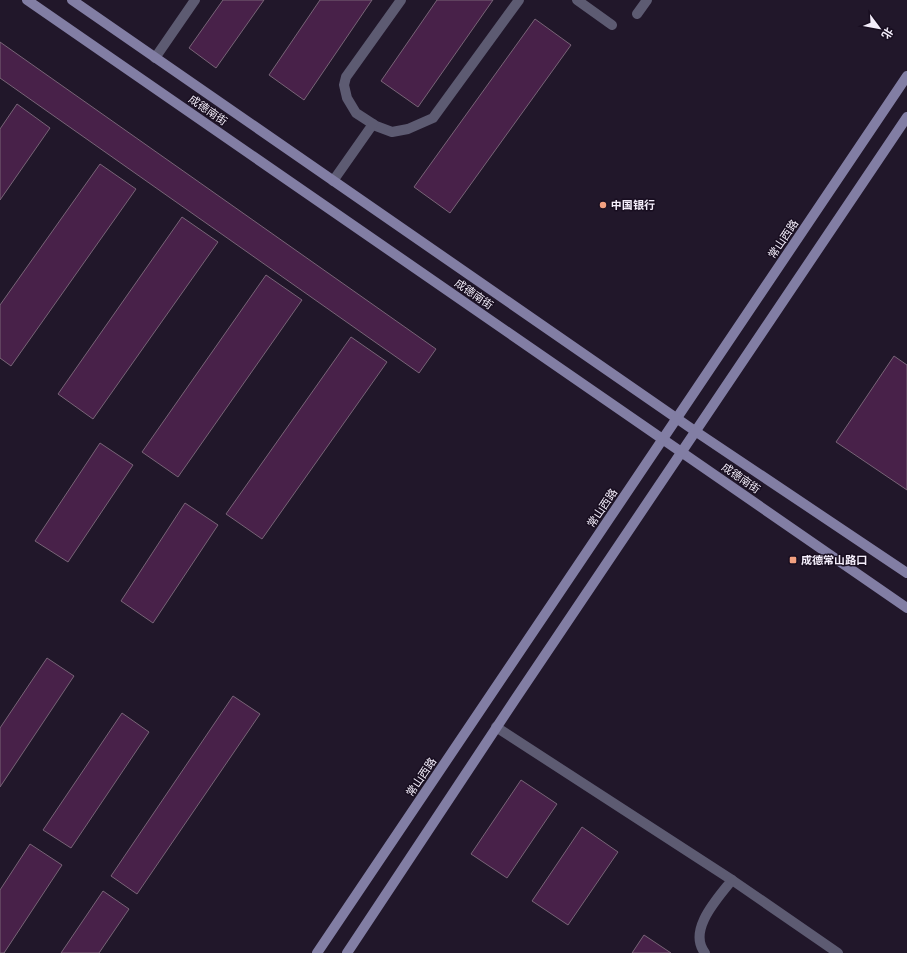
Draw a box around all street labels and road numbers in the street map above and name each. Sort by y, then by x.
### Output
street label: 成德南街 [186,92,229,128]
street label: 常山西路 [766,217,801,261]
street label: 成德南街 [452,276,495,312]
street label: 成德南街 [719,460,762,496]
street label: 常山西路 [585,486,620,530]
street label: 常山西路 [404,755,439,799]

